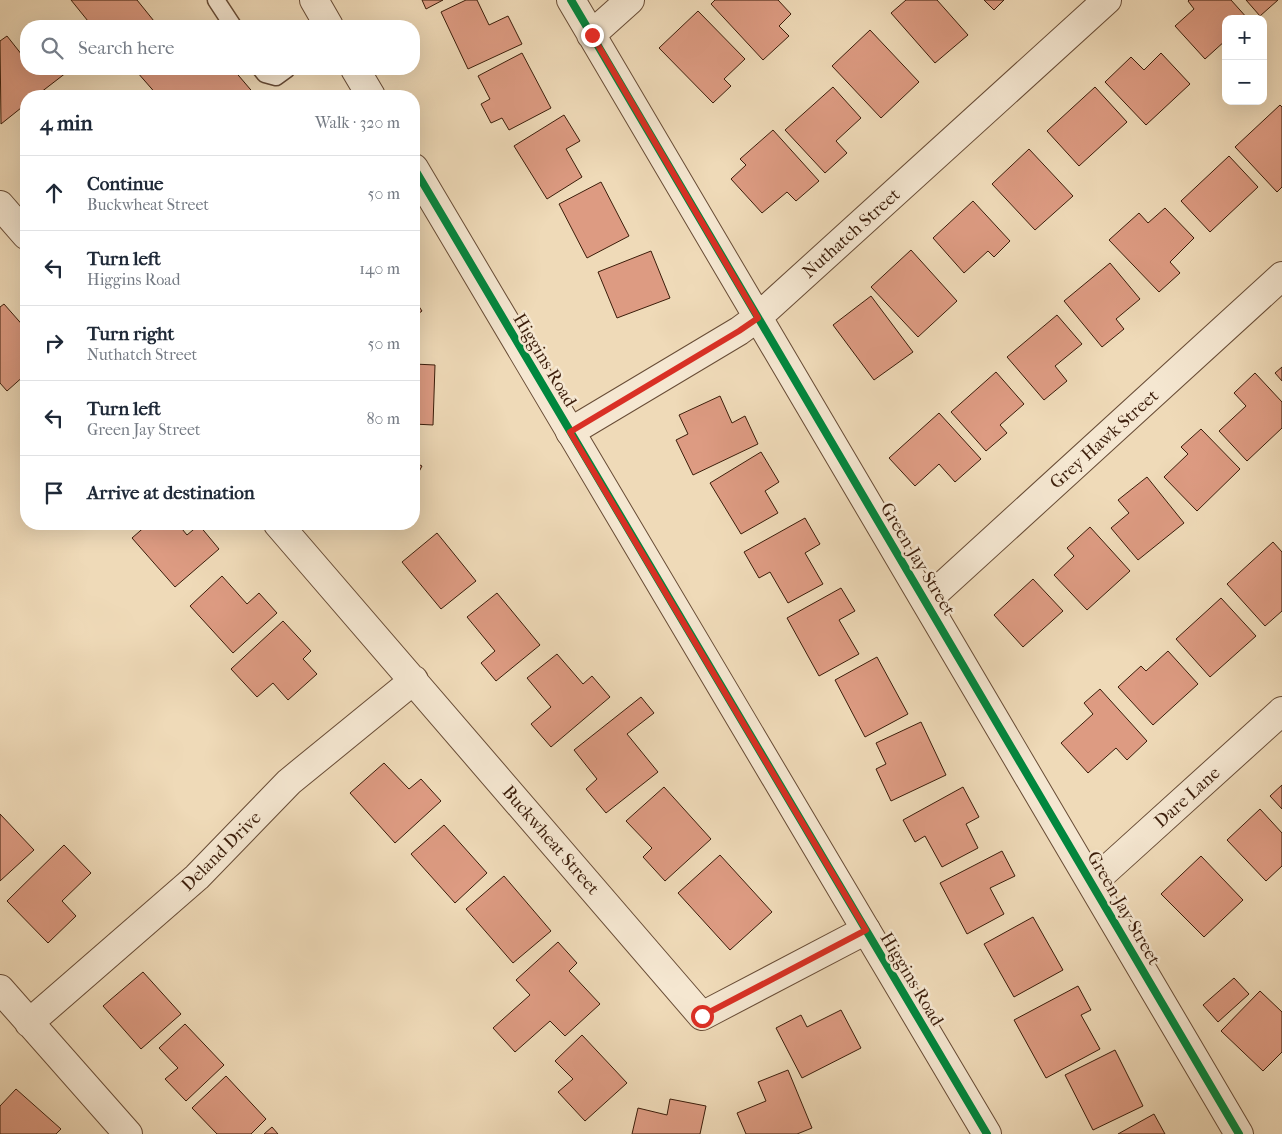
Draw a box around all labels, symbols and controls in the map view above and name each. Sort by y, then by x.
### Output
map controls [1222,15,1267,105]
button: + [1222,15,1267,60]
search box [20,20,420,75]
route end [581,24,604,47]
icon: search [38,34,66,62]
text: Search here [78,37,174,59]
button: − [1222,60,1267,105]
text: 4 min [40,111,93,135]
text: Walk · 320 m [315,113,400,132]
text: Continue [87,173,163,195]
icon: ahead [40,179,68,207]
text: 50 m [368,184,400,203]
street label: Nuthatch Street [798,184,905,283]
text: Buckwheat Street [87,195,209,214]
text: Turn left [87,248,161,270]
icon: left [40,254,68,282]
text: 140 m [359,259,400,278]
text: Higgins Road [87,270,180,289]
street label: Higgins Road [508,310,581,411]
text: Turn right [87,323,174,345]
icon: right [40,329,68,357]
text: 50 m [368,334,400,353]
text: Nuthatch Street [87,345,197,364]
street label: Grey Hawk Street [1046,385,1163,493]
text: Turn left [87,398,161,420]
icon: left [40,404,68,432]
text: 80 m [366,409,400,428]
text: Green Jay Street [87,420,201,439]
icon: arrive [40,479,68,507]
text: Arrive at destination [87,482,255,504]
street label: Green Jay Street [876,499,960,620]
street label: Dare Lane [1150,762,1224,832]
street label: Buckwheat Street [498,782,604,899]
street label: Deland Drive [177,807,266,896]
street label: Green Jay Street [1083,848,1165,969]
street label: Higgins Road [875,929,948,1030]
route start [691,1005,714,1028]

